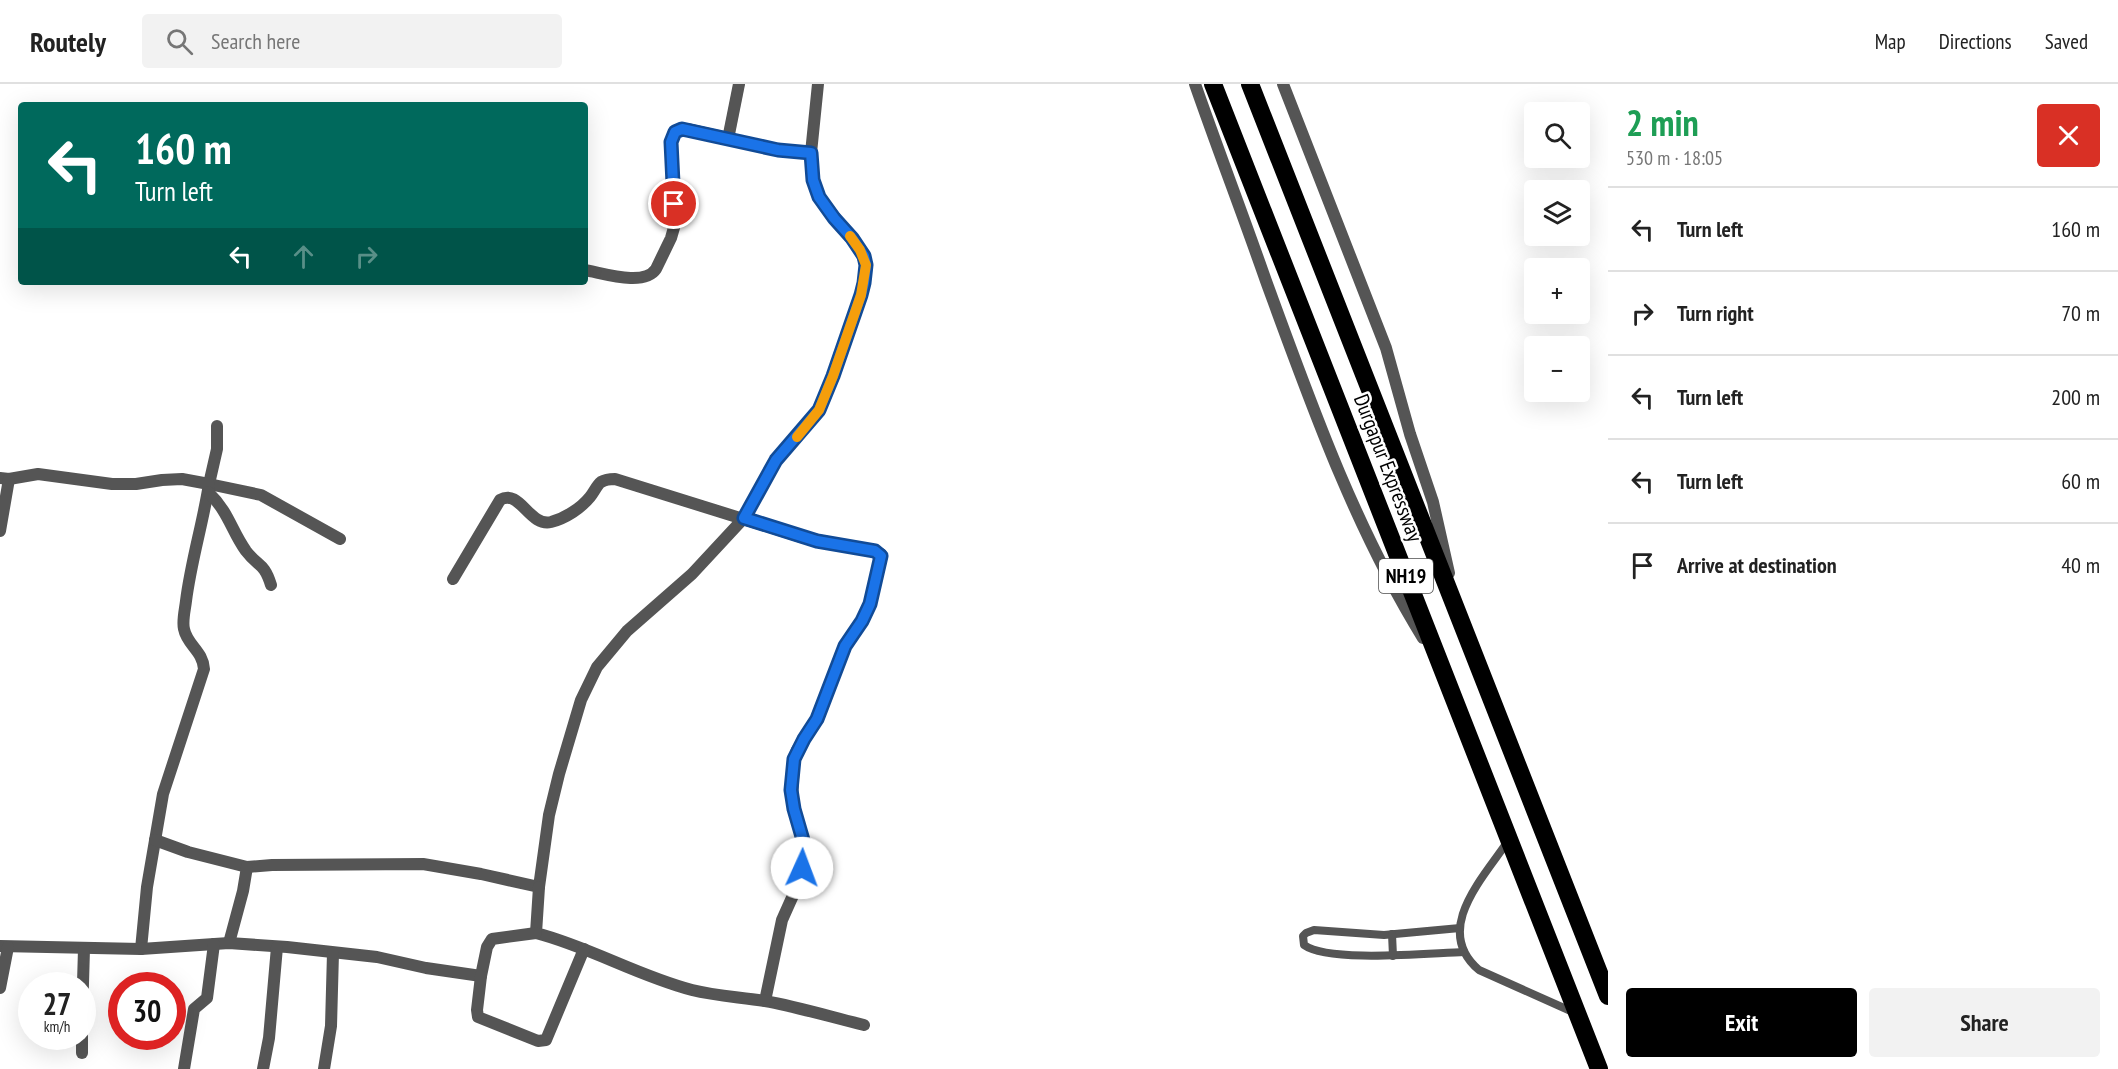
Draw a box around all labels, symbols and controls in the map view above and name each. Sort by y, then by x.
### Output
search box [142,14,562,68]
text: Routely [30,23,106,60]
icon: search [163,25,196,58]
text: Search here [211,27,300,55]
text: Map [1875,28,1906,55]
text: Directions [1939,28,2012,55]
text: Saved [2045,28,2088,55]
text: 2 min [1626,99,1699,146]
map controls [1524,102,1590,402]
button: search [1524,102,1590,168]
button: close [2037,104,2100,167]
text: 160 m [135,121,232,176]
icon: left [36,126,114,204]
text: 530 m · 18:05 [1626,145,1723,171]
text: Turn left [135,174,213,208]
pin [648,178,699,229]
button: layers [1524,180,1590,246]
icon: arrive [657,187,690,220]
icon: left [1626,213,1659,246]
text: Turn left [1677,215,1743,243]
text: 160 m [2051,215,2100,243]
icon: left [224,240,257,273]
icon: ahead [287,240,320,273]
icon: right [350,240,383,273]
button: + [1524,258,1590,324]
icon: right [1626,297,1659,330]
text: Turn right [1677,299,1754,327]
text: 70 m [2061,299,2100,327]
button: − [1524,336,1590,402]
icon: left [1626,381,1659,414]
text: Turn left [1677,383,1743,411]
text: 200 m [2051,383,2100,411]
street label: Durgapur Expressway [1348,390,1429,546]
icon: left [1626,465,1659,498]
text: Turn left [1677,467,1743,495]
text: 60 m [2061,467,2100,495]
icon: arrive [1626,549,1659,582]
text: Arrive at destination [1677,551,1837,579]
text: 40 m [2061,551,2100,579]
road number: NH19 [1379,559,1433,593]
position arrow [770,836,834,900]
speed limit sign: 30 [108,972,186,1050]
text: 27 [43,984,71,1023]
button: Exit [1626,988,1857,1057]
button: Share [1869,988,2100,1057]
text: km/h [44,1017,70,1036]

